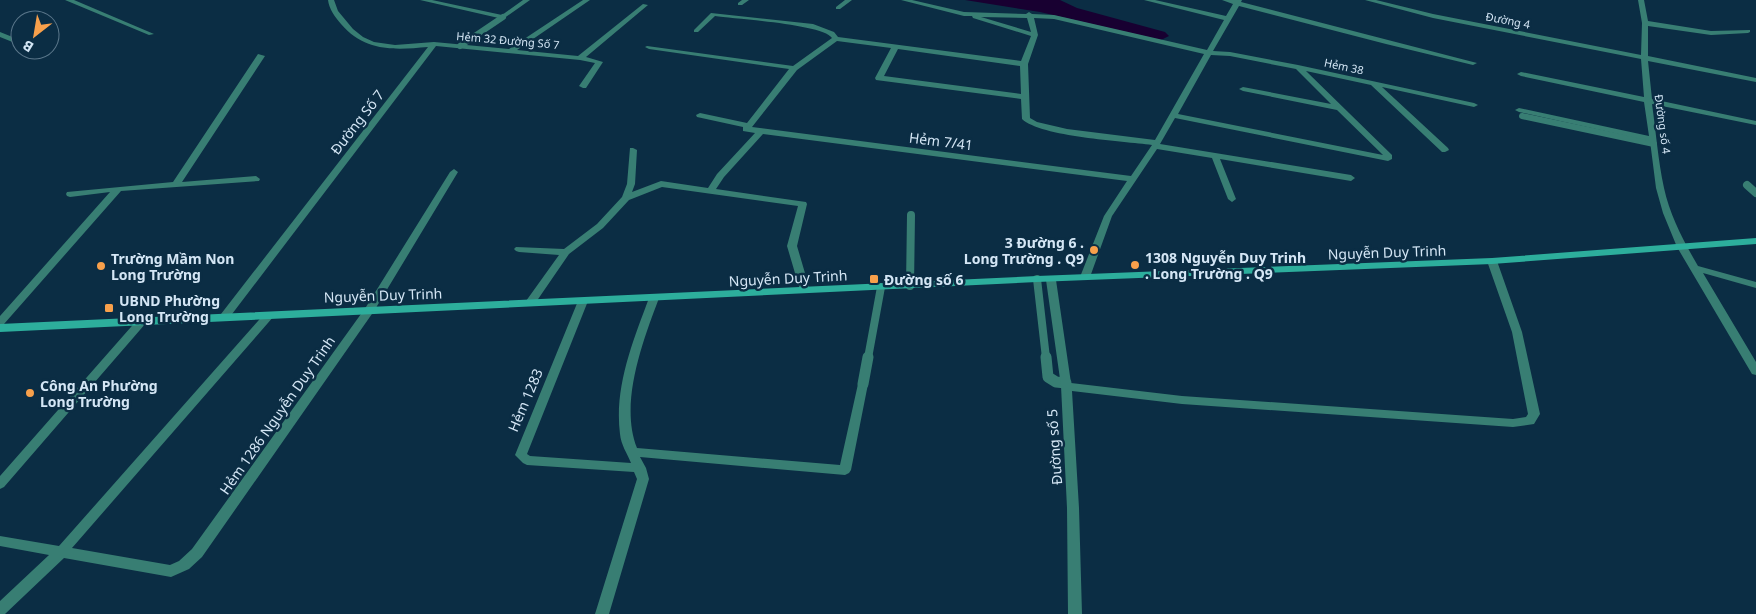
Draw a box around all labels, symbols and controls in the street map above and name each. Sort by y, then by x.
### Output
street label: Đường 4 [1485,8,1532,32]
north arrow [10,10,60,60]
street label: Hẻm 32 Đường Số 7 [456,28,560,52]
text: B [19,36,37,57]
street label: Hẻm 38 [1323,54,1365,78]
street label: Đường Số 7 [326,86,388,158]
street label: Đường số 4 [1651,93,1675,155]
street label: Hẻm 7/41 [908,128,974,154]
place label: 3 Đường 6 . Long Trường . Q9 [964,233,1084,268]
street label: Nguyễn Duy Trinh [1327,240,1447,264]
marker: 3 Đường 6 . Long Trường . Q9 [1088,244,1100,256]
place label: 1308 Nguyễn Duy Trinh . Long Trường . Q9 [1145,248,1306,283]
place label: Trường Mầm Non Long Trường [111,249,234,284]
marker: 1308 Nguyễn Duy Trinh . Long Trường . Q9 [1129,259,1141,271]
marker: Trường Mầm Non Long Trường [95,260,107,272]
street label: Nguyễn Duy Trinh [728,265,848,291]
place label: Đường số 6 [884,270,963,289]
marker: Đường số 6 [868,273,880,285]
street label: Nguyễn Duy Trinh [323,283,443,307]
place label: UBND Phường Long Trường [119,291,220,326]
marker: UBND Phường Long Trường [103,302,115,314]
street label: Hẻm 1286 Nguyễn Duy Trinh [215,332,339,498]
street label: Hẻm 1283 [503,365,547,435]
place label: Công An Phường Long Trường [40,376,158,411]
marker: Công An Phường Long Trường [24,387,36,399]
street label: Đường số 5 [1042,408,1066,486]

